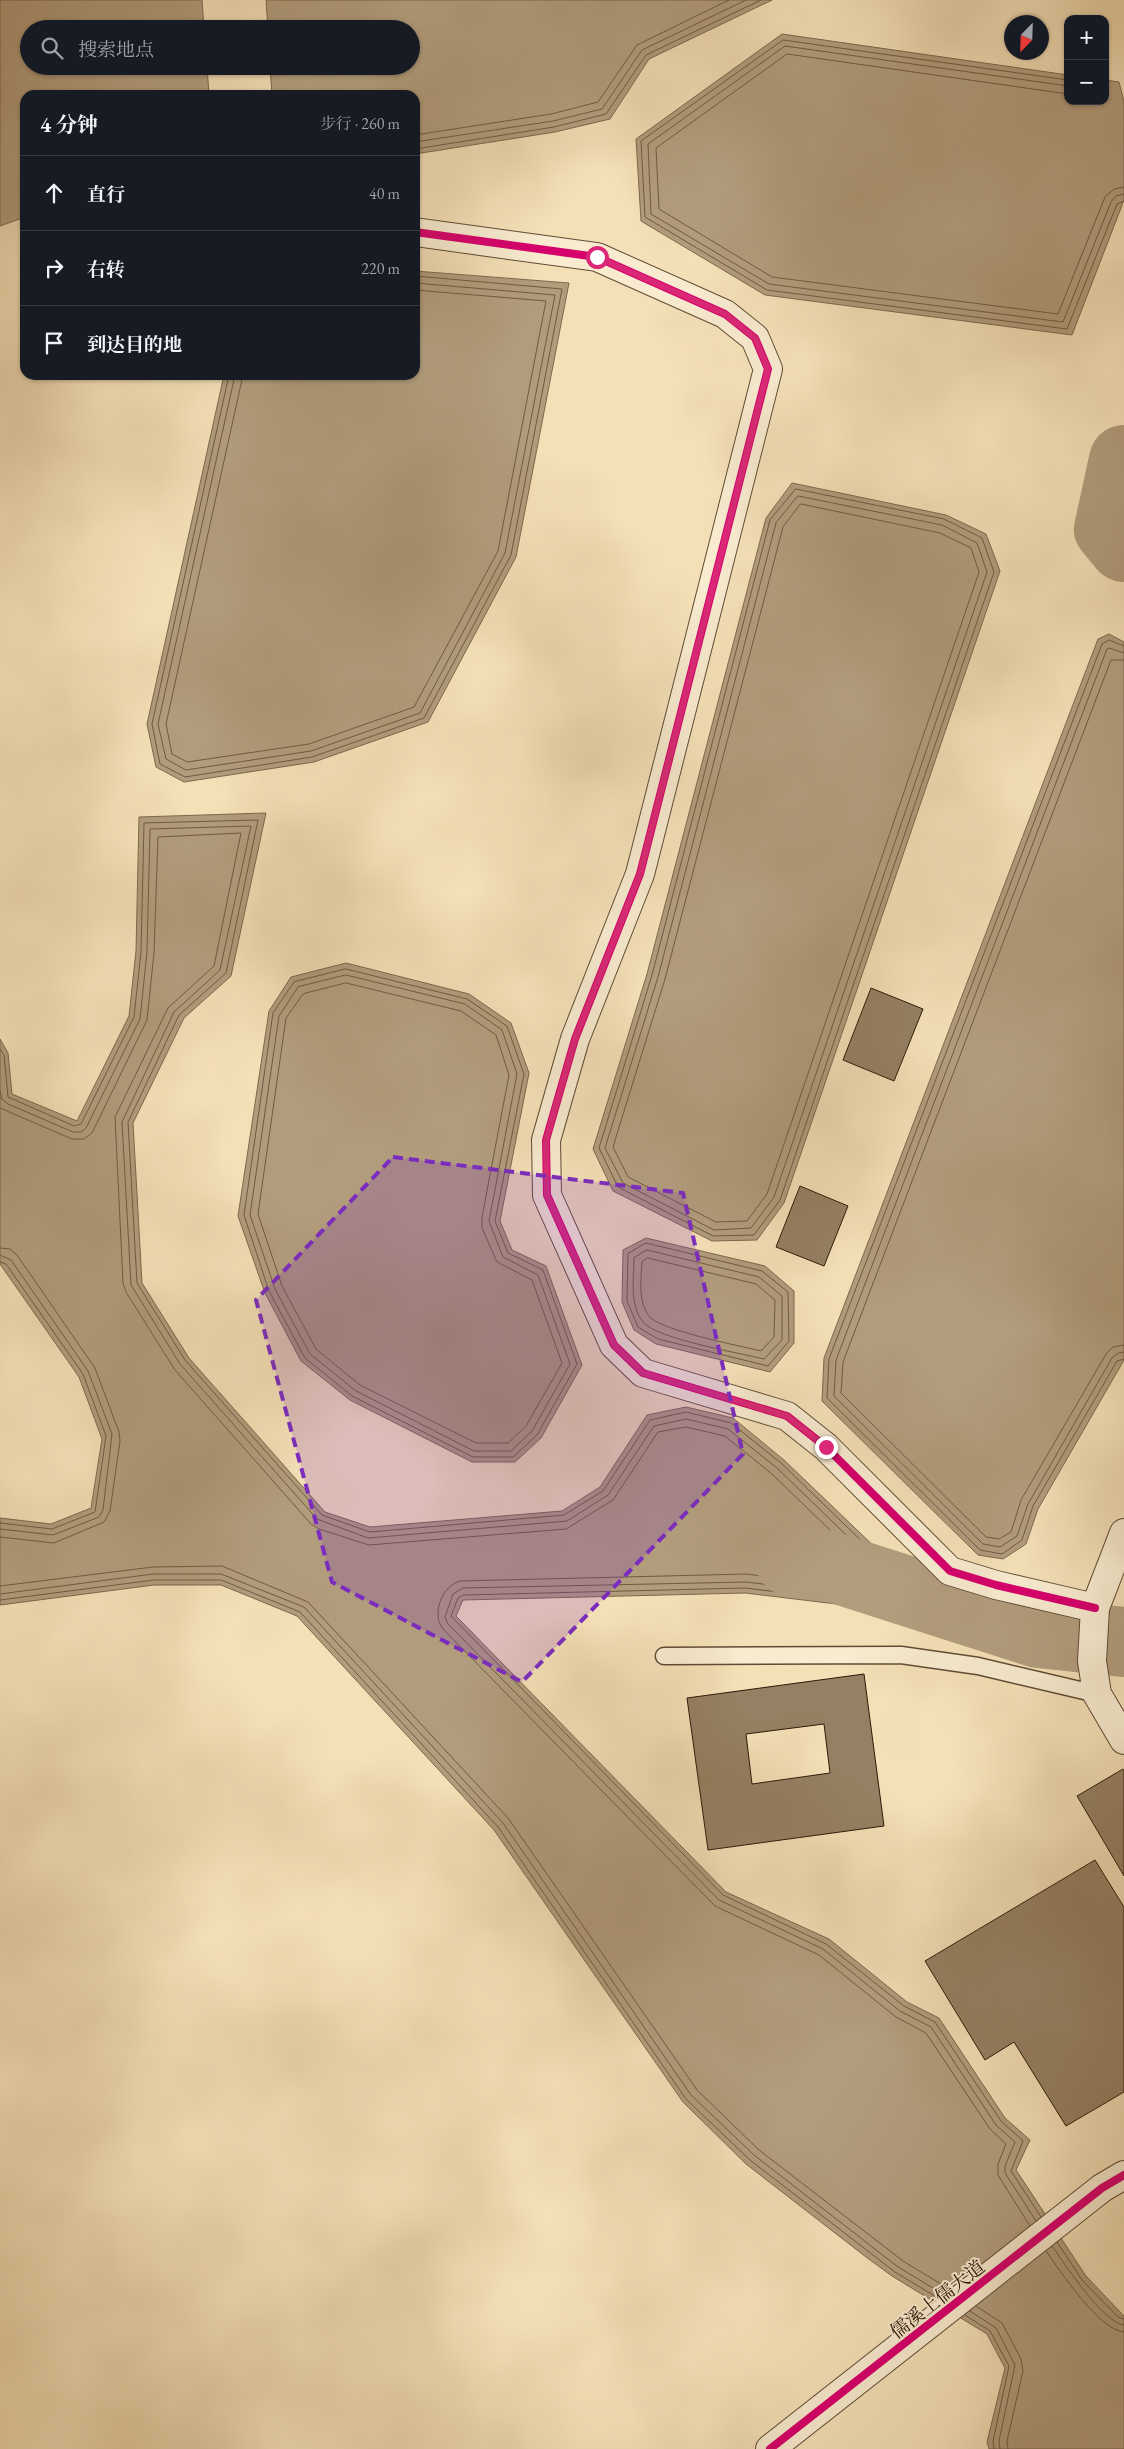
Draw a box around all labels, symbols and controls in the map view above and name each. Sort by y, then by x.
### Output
north arrow [1004,15,1049,60]
map controls [1064,15,1109,105]
button: + [1064,15,1109,60]
search box [20,20,420,75]
icon: search [38,34,66,62]
text: 搜索地点 [78,37,154,62]
button: − [1064,60,1109,105]
text: 4 分钟 [40,111,98,138]
text: 步行 · 260 m [320,113,400,134]
icon: ahead [40,179,68,207]
text: 直行 [87,182,125,207]
text: 40 m [369,183,400,204]
route start [586,246,609,269]
icon: right [40,254,68,282]
text: 右转 [87,257,125,282]
text: 220 m [361,258,400,279]
icon: arrive [40,329,68,357]
text: 到达目的地 [87,332,182,357]
route end [815,1436,838,1459]
street label: 儒溪上儒大道 [885,2254,990,2344]

